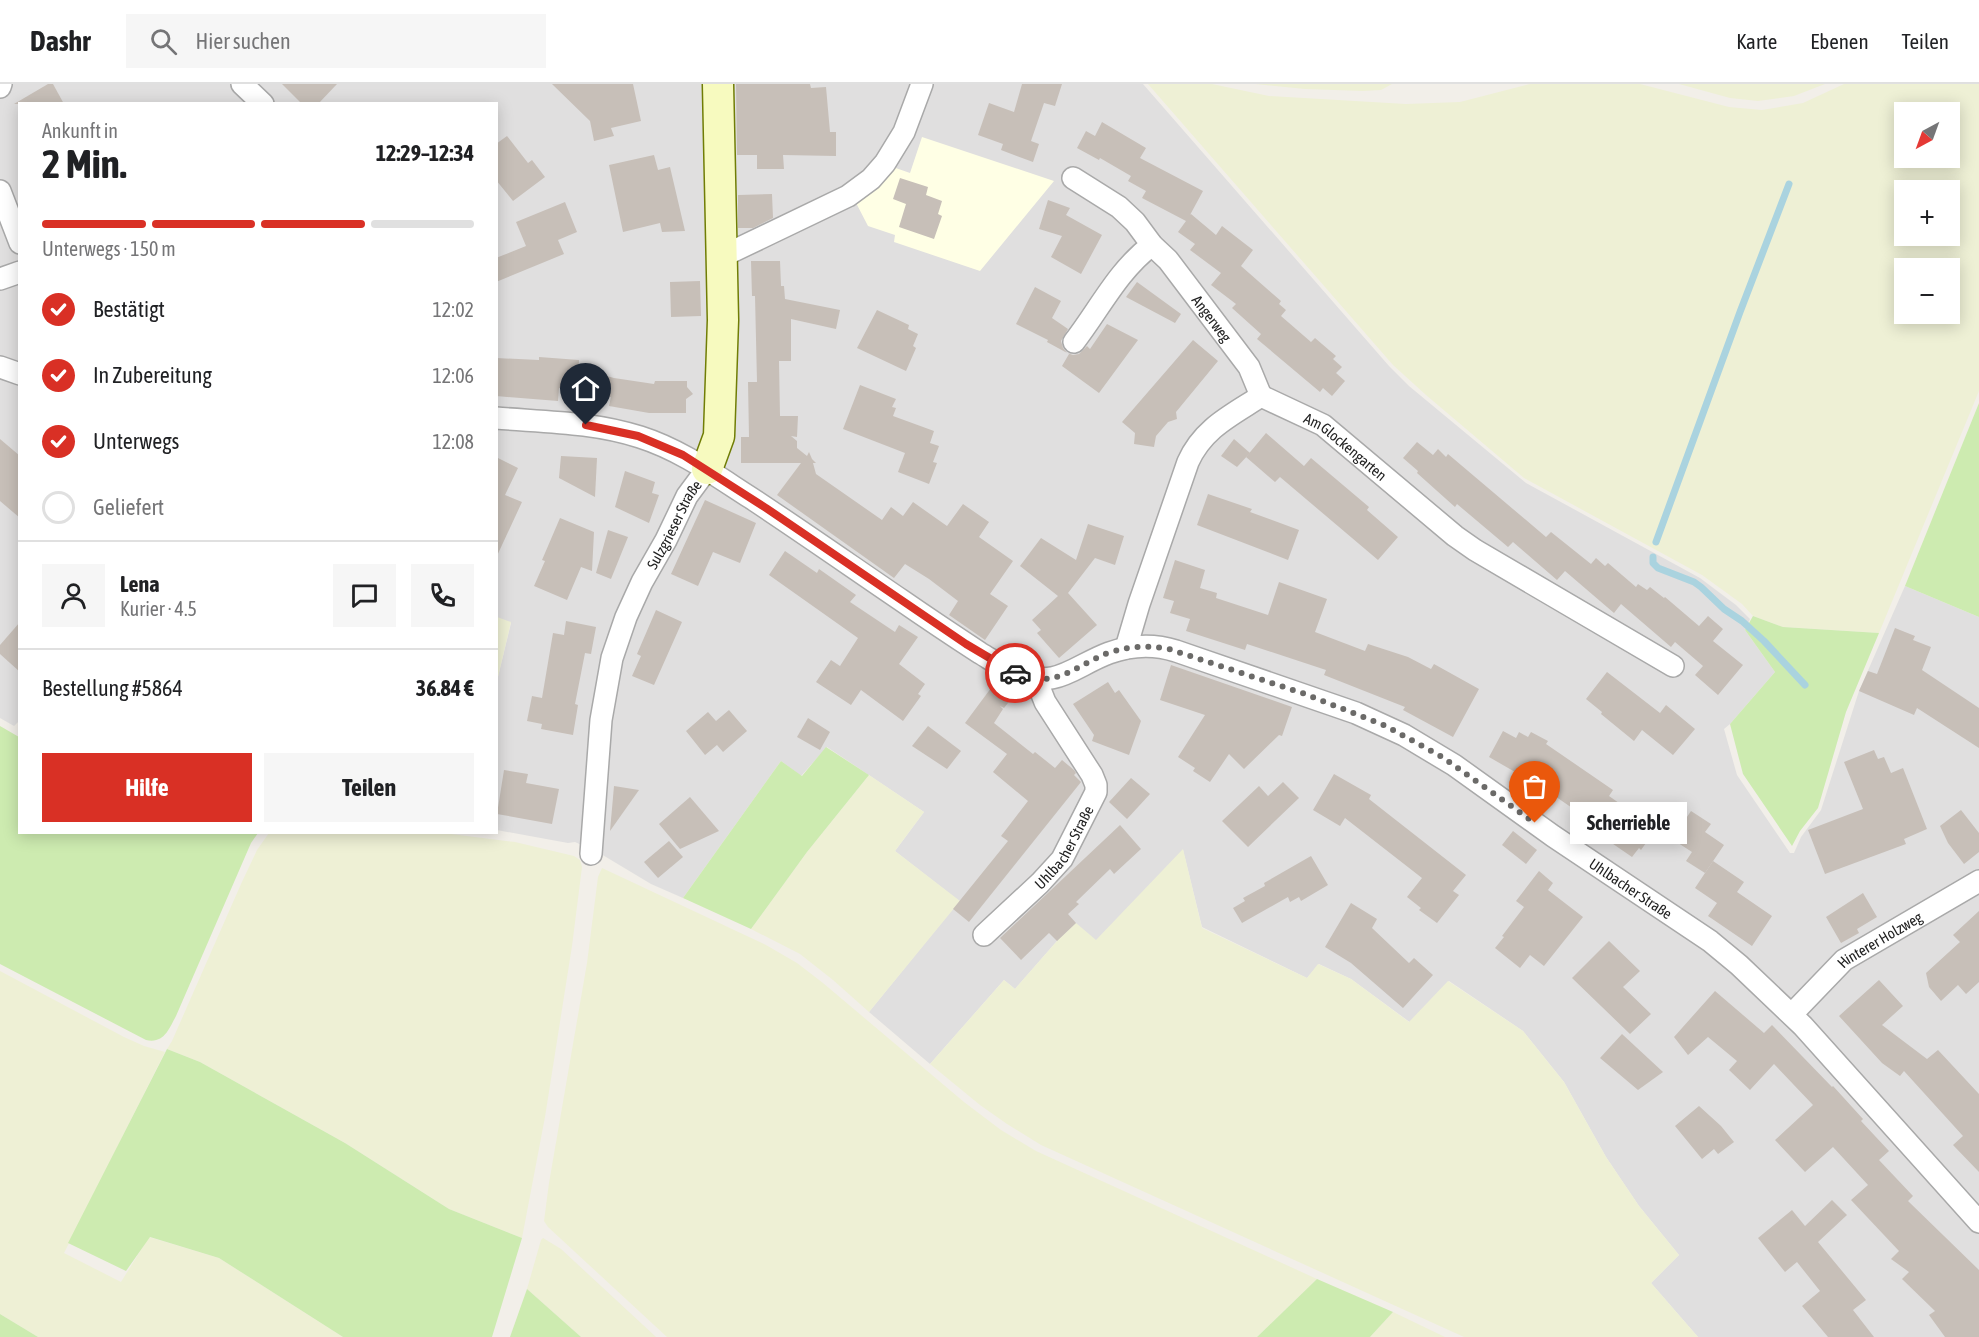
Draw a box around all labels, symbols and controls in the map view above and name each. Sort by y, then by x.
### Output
search box [126,14,546,68]
text: Dashr [30,25,90,57]
icon: search [147,25,180,58]
text: Hier suchen [195,28,291,54]
text: Karte [1736,29,1777,53]
text: Ebenen [1810,29,1869,53]
text: Teilen [1902,29,1949,53]
north arrow [1894,102,1960,168]
map controls [1894,102,1960,324]
text: Ankunft in [42,119,118,142]
text: 12:29–12:34 [376,140,474,166]
text: 2 Min. [42,142,127,186]
button: + [1894,180,1960,246]
text: Unterwegs · 150 m [42,237,176,260]
button: − [1894,258,1960,324]
street label: Angerweg [1189,292,1236,345]
icon: check [42,293,75,326]
text: Bestätigt [93,296,165,322]
text: 12:02 [432,298,474,321]
icon: check [42,359,75,392]
text: In Zubereitung [93,362,212,388]
pin [560,363,611,425]
text: 12:06 [432,364,474,387]
icon: home [569,372,602,405]
street label: Am Glockengarten [1301,409,1390,484]
icon: check [42,425,75,458]
text: Unterwegs [93,428,179,454]
text: 12:08 [432,430,474,453]
street label: Sulzgrieser Straße [643,476,705,572]
text: Geliefert [93,494,164,520]
button: person [42,564,105,627]
button: chat [333,564,396,627]
button: phone [411,564,474,627]
text: Lena [120,571,159,597]
text: Kurier · 4.5 [120,597,197,620]
courier [985,643,1045,703]
icon: car [999,657,1032,690]
text: Bestellung #5864 [42,675,183,701]
text: 36.84 € [416,675,474,701]
button: Hilfe [42,753,252,822]
button: Teilen [264,753,474,822]
pin [1509,761,1560,823]
icon: bag [1518,770,1551,803]
street label: Uhlbacher Straße [1031,802,1096,892]
callout: Scherrieble [1571,802,1688,844]
text: Scherrieble [1587,811,1670,834]
street label: Uhlbacher Straße [1586,854,1676,922]
street label: Hinterer Holzweg [1833,908,1925,971]

